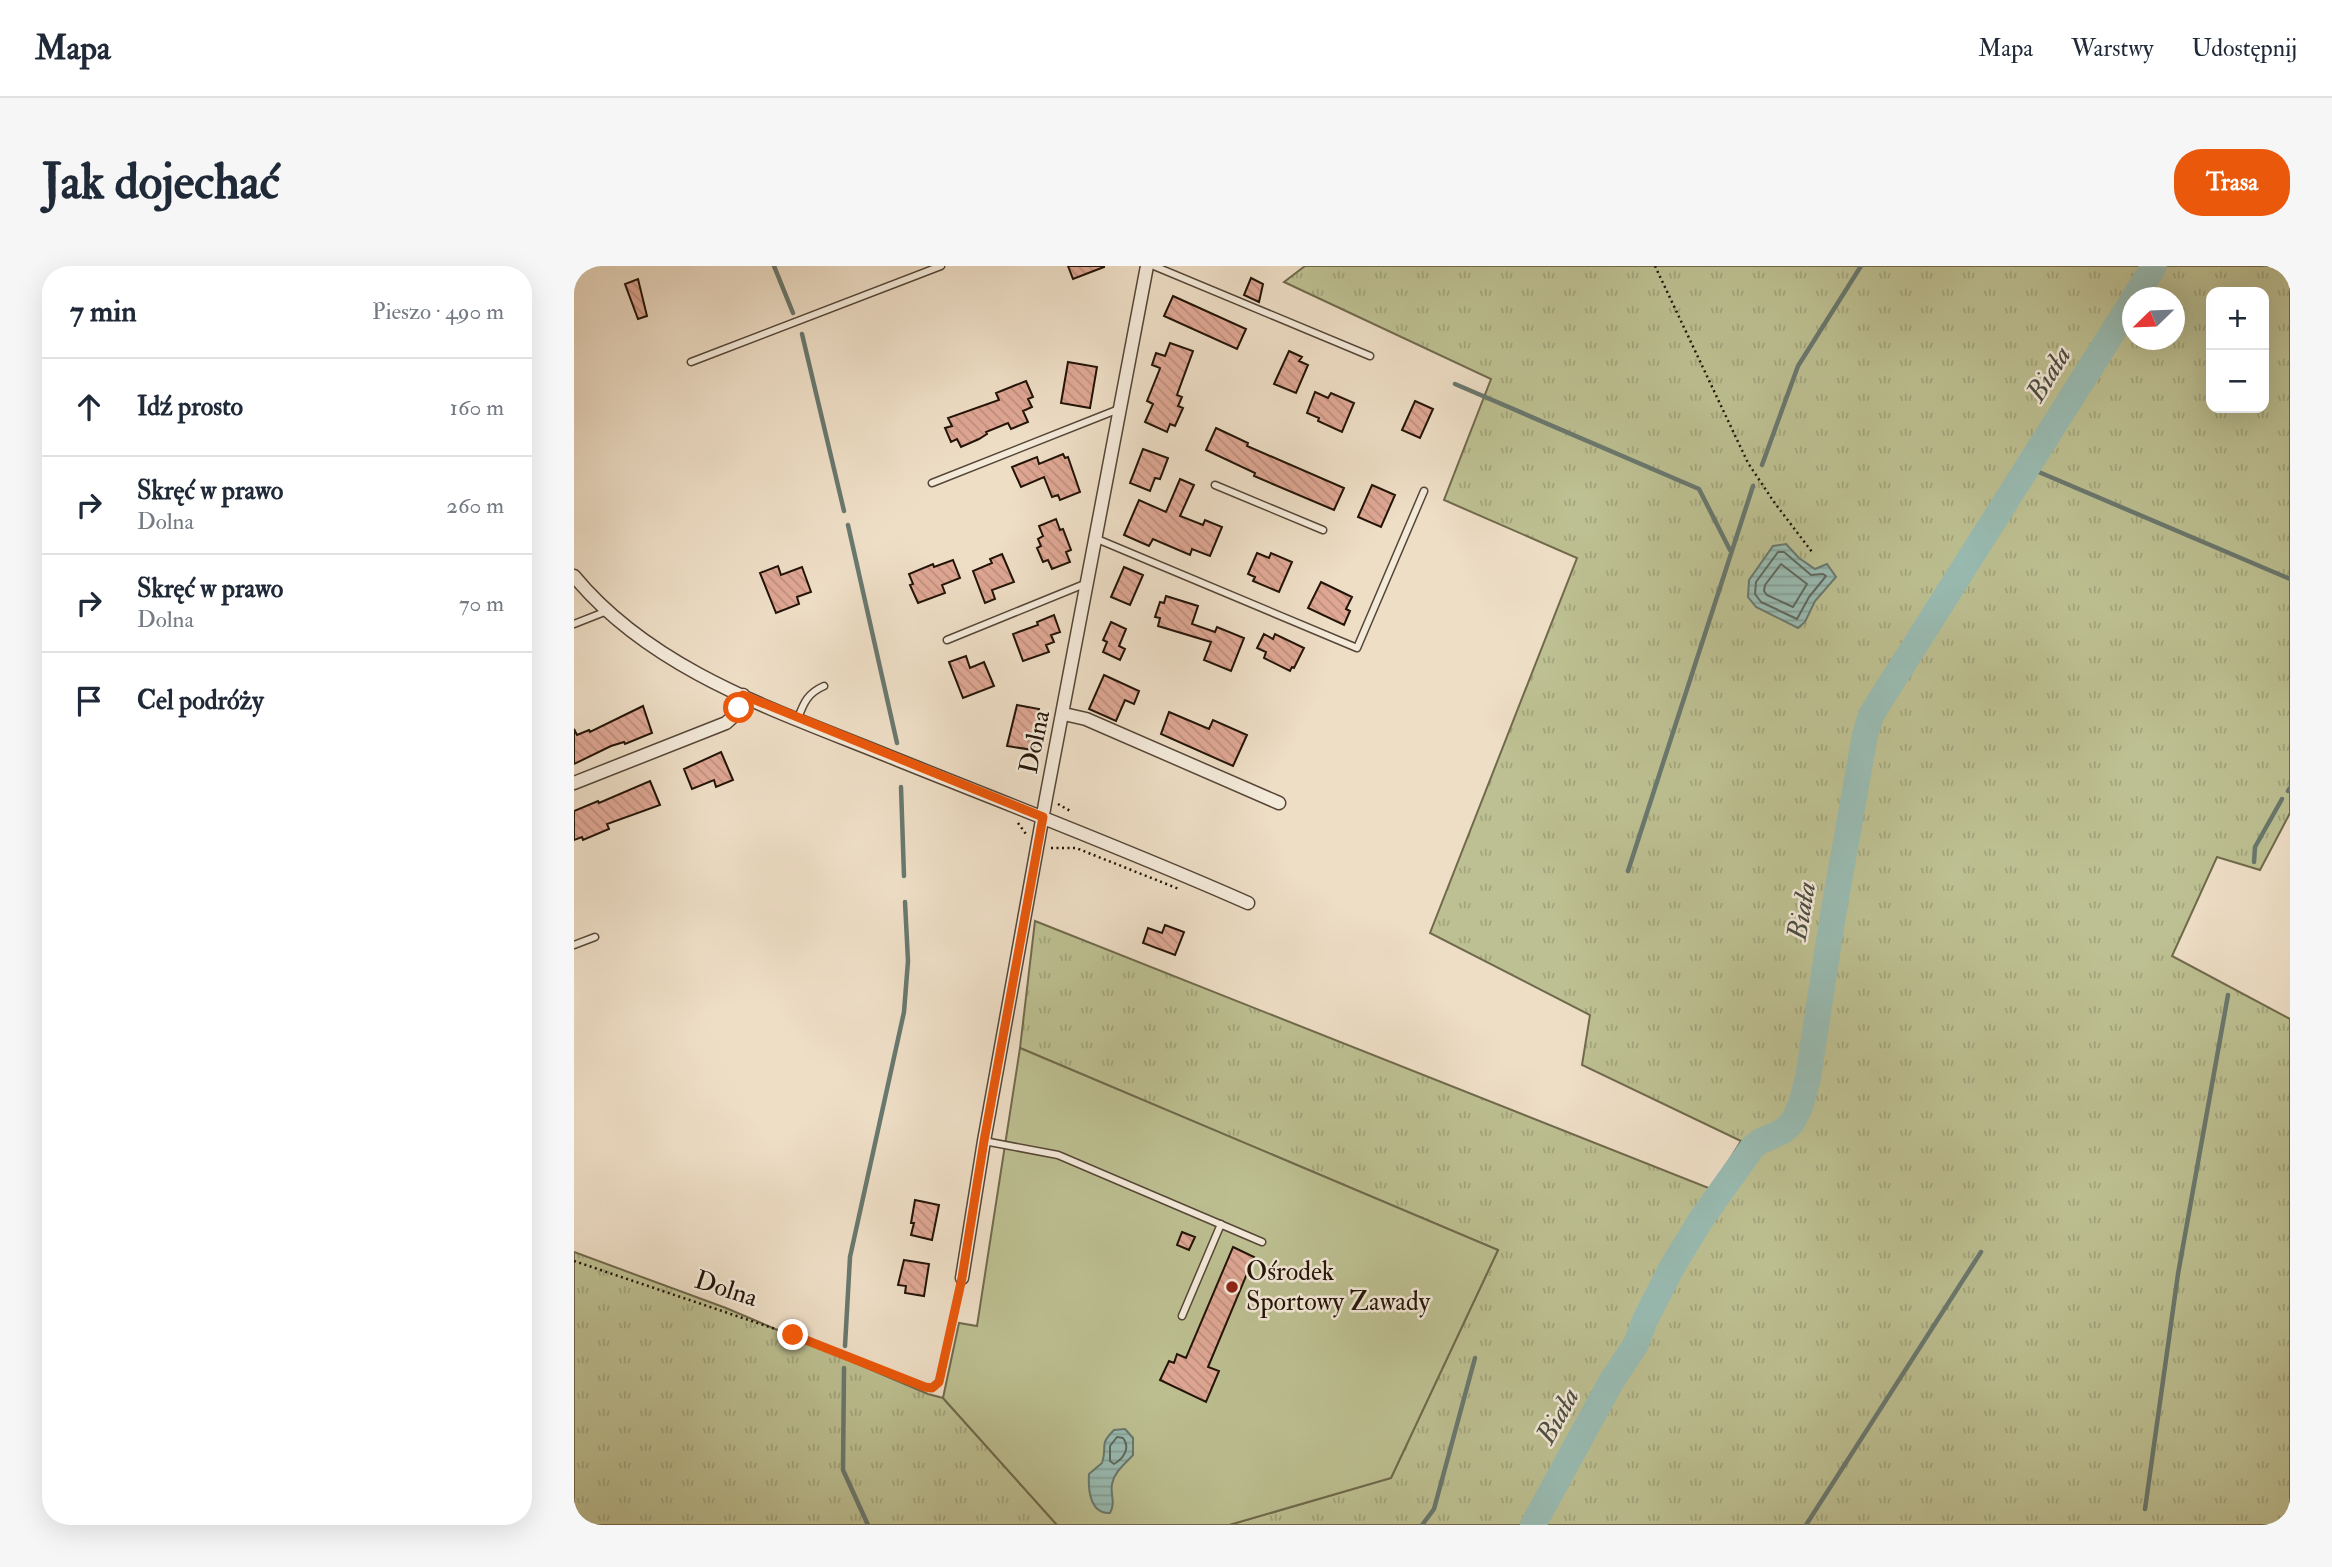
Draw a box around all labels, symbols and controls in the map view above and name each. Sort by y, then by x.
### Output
text: Mapa [35,28,111,69]
text: Mapa [1978,33,2033,64]
text: Warstwy [2071,33,2154,64]
text: Udostępnij [2192,33,2297,64]
button: Trasa [2174,149,2290,216]
text: Jak dojechać [42,152,280,213]
north arrow [2122,287,2185,350]
map controls [2206,287,2269,413]
button: + [2206,287,2269,350]
text: 7 min [70,293,137,330]
text: Pieszo · 490 m [372,297,504,326]
water label: Biała [2018,340,2079,410]
button: − [2206,350,2269,413]
icon: ahead [70,388,108,426]
text: Idź prosto [137,391,243,423]
text: 160 m [450,393,504,422]
text: Skręć w prawo [137,475,283,507]
icon: right [70,486,108,524]
text: 260 m [446,491,504,520]
text: Dolna [137,507,194,536]
text: Skręć w prawo [137,573,283,605]
icon: right [70,584,108,622]
text: 70 m [459,589,504,618]
text: Dolna [137,605,194,634]
icon: arrive [70,682,108,720]
text: Cel podróży [137,685,264,717]
route start [723,692,754,723]
street label: Dolna [1013,707,1057,777]
water label: Biała [1779,879,1824,945]
place label: Ośrodek Sportowy Zawady [1246,1256,1431,1319]
street label: Dolna [690,1264,762,1314]
marker: Ośrodek Sportowy Zawady [1224,1279,1240,1295]
route end [777,1319,808,1350]
water label: Biała [1527,1382,1588,1452]

